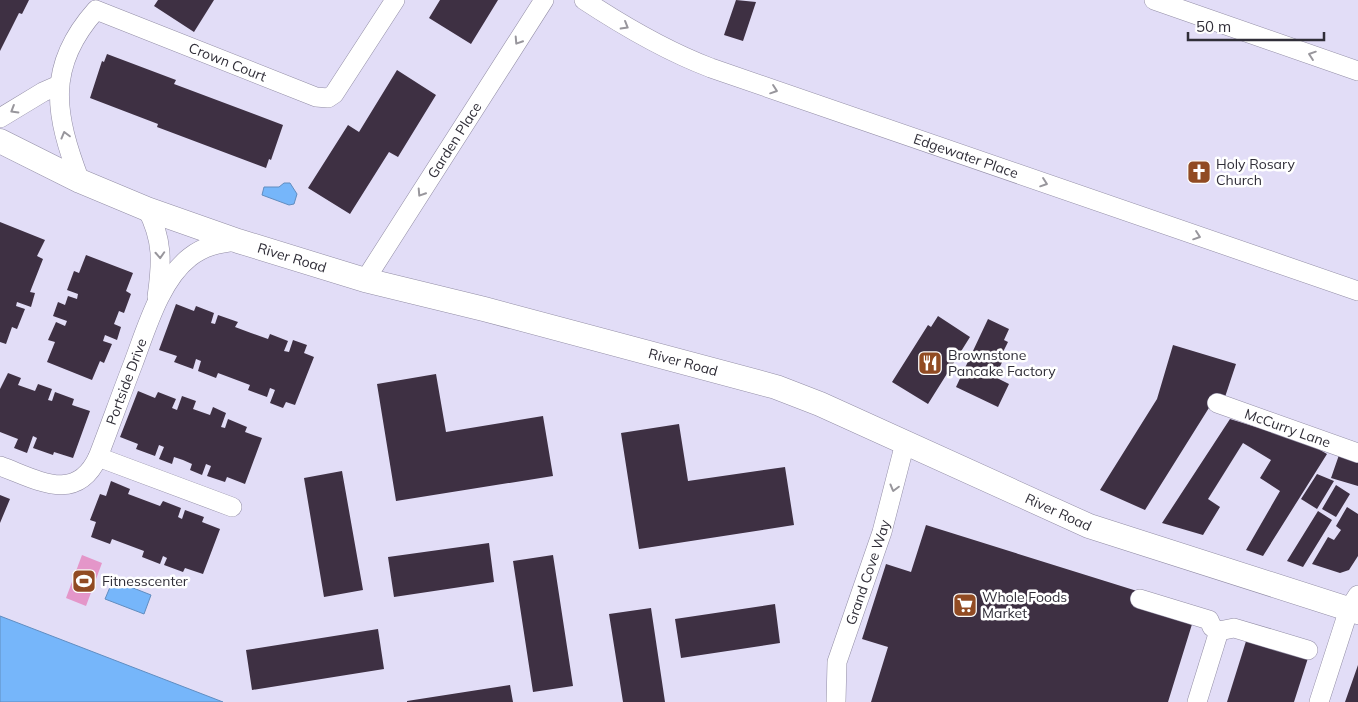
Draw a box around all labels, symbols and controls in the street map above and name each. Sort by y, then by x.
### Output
scale bar [1188,10,1324,42]
text: 50 m [1196,17,1231,36]
one-way arrow [620,20,629,30]
one-way arrow [515,35,524,45]
street label: Crown Court [186,39,269,85]
one-way arrow [1308,51,1317,61]
one-way arrow [769,84,778,94]
street label: Garden Place [423,99,485,182]
one-way arrow [11,103,20,113]
street label: Edgewater Place [911,130,1021,182]
one-way arrow [60,131,70,139]
place label: Holy Rosary Church [1216,155,1296,189]
church icon: Holy Rosary Church [1186,159,1212,185]
one-way arrow [1039,177,1047,187]
one-way arrow [418,187,427,196]
one-way arrow [1193,230,1201,240]
street label: River Road [255,239,329,277]
one-way arrow [155,251,166,259]
street label: Portside Drive [102,336,151,427]
street label: River Road [646,344,720,380]
place label: Brownstone Pancake Factory [948,346,1056,380]
restaurant icon: Brownstone Pancake Factory [917,350,943,376]
street label: McCurry Lane [1242,405,1333,452]
one-way arrow [889,483,900,492]
street label: River Road [1022,489,1094,535]
street label: Grand Cove Way [842,517,894,627]
sports icon: Fitnesscenter [71,568,97,594]
place label: Fitnesscenter [102,572,189,590]
place label: Whole Foods Market [982,588,1067,622]
supermarket icon: Whole Foods Market [952,592,978,618]

